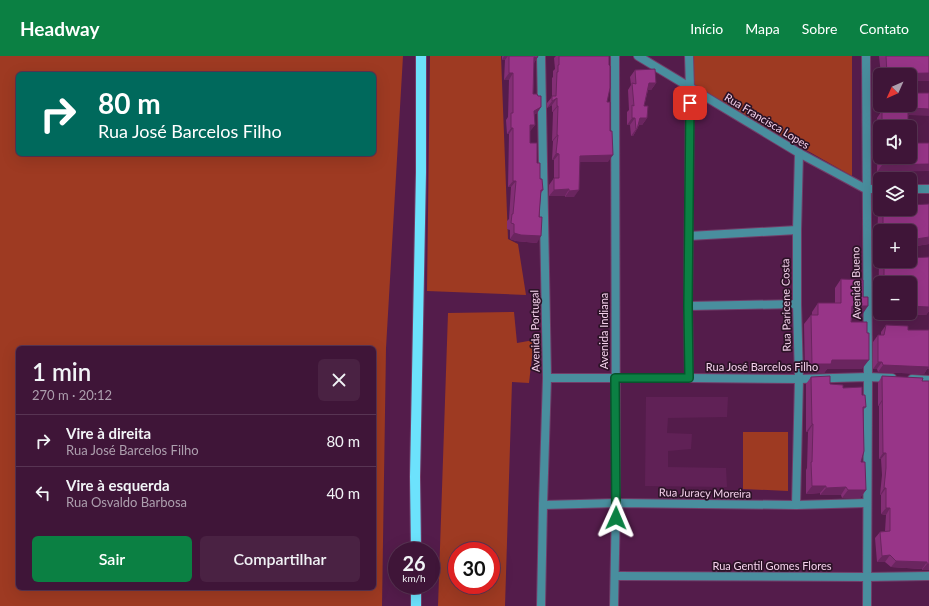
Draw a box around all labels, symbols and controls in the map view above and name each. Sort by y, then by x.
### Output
text: Headway [20,17,99,40]
text: Início [690,20,723,37]
text: Mapa [745,20,780,37]
text: Sobre [802,20,837,37]
text: Contato [859,20,909,37]
north arrow [873,68,917,112]
map controls [873,68,917,320]
text: 80 m [98,86,161,120]
pin [673,86,707,120]
icon: right [32,88,84,140]
street label: Rua Francisca Lopes [722,90,812,151]
icon: arrive [679,92,701,114]
text: Rua José Barcelos Filho [98,120,282,142]
button: sound [873,120,917,164]
button: layers [873,172,917,216]
button: + [873,224,917,268]
street label: Avenida Bueno [848,246,863,320]
street label: Rua Paricene Costa [778,258,793,352]
button: − [873,276,917,320]
street label: Avenida Portugal [527,290,542,372]
street label: Avenida Indiana [597,293,610,369]
text: 1 min [32,357,91,386]
button: close [318,359,360,401]
street label: Rua José Barcelos Filho [706,360,818,373]
text: 270 m · 20:12 [32,387,112,403]
text: Vire à direita [66,424,151,442]
icon: right [32,430,54,452]
text: 80 m [326,432,360,450]
text: Rua José Barcelos Filho [66,442,199,458]
text: Vire à esquerda [66,476,170,494]
icon: left [32,482,54,504]
text: 40 m [326,484,360,502]
street label: Rua Juracy Moreira [659,485,751,500]
text: Rua Osvaldo Barbosa [66,494,187,510]
position arrow [595,497,637,539]
button: Sair [32,536,192,582]
button: Compartilhar [200,536,360,582]
speed limit sign: 30 [448,542,500,594]
text: 26 [402,551,426,575]
street label: Rua Gentil Gomes Flores [712,559,832,572]
text: km/h [402,572,426,584]

